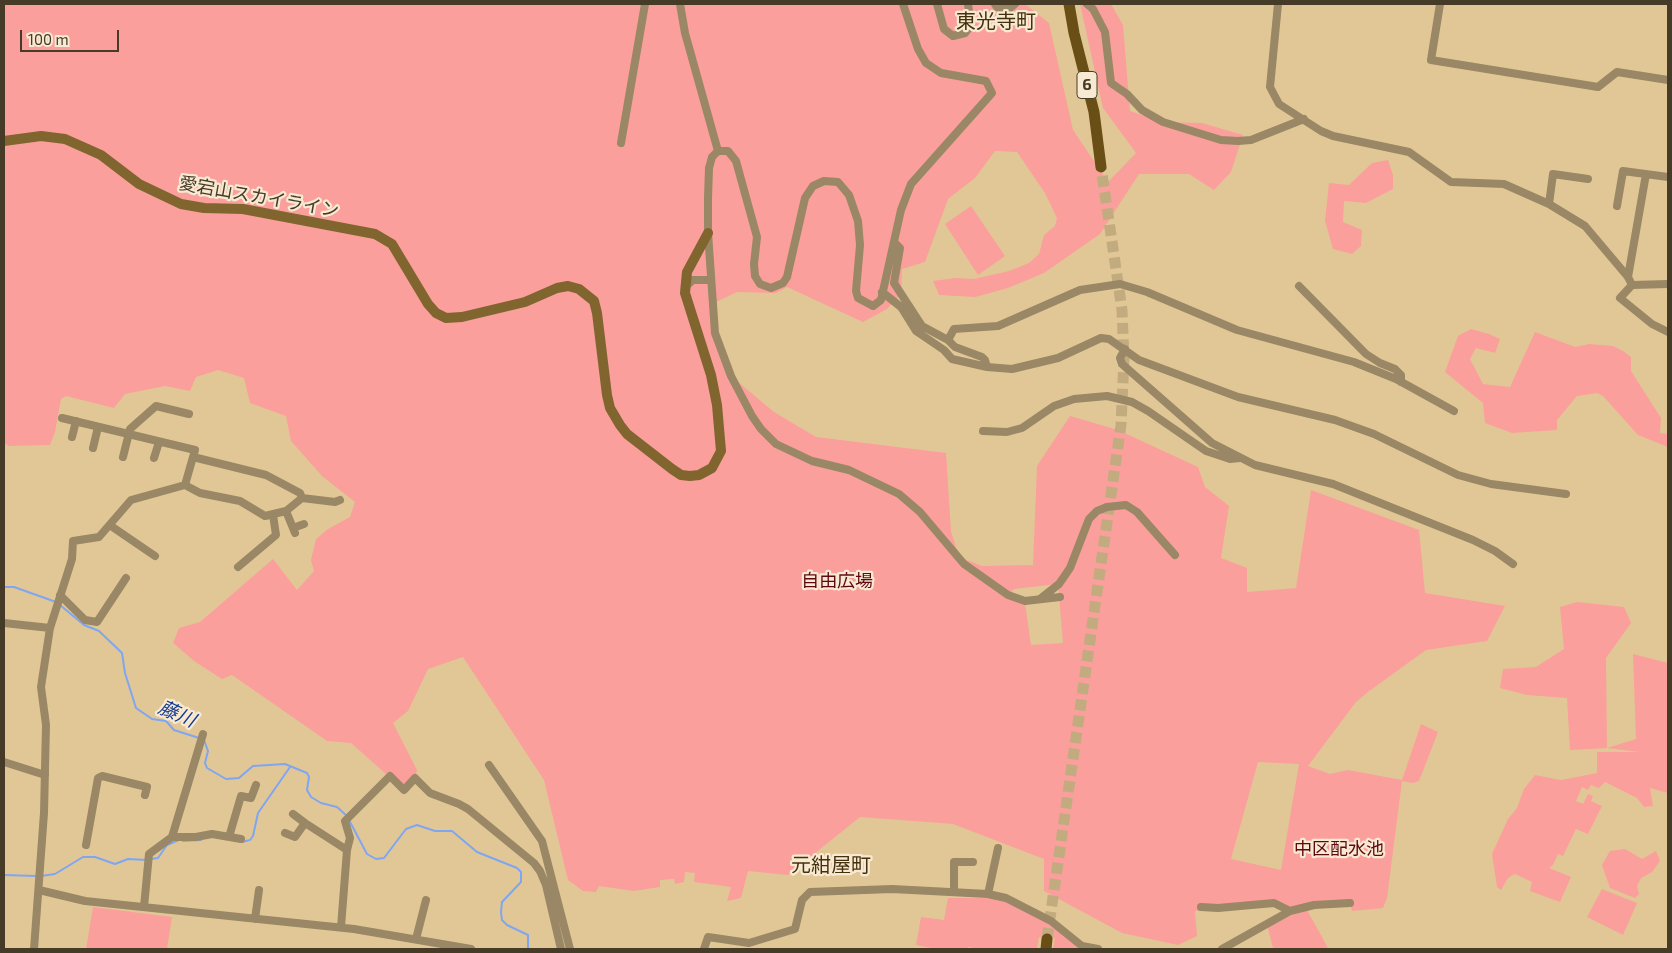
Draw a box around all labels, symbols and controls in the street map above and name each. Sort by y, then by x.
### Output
district label: 東光寺町 [956,9,1036,33]
scale bar [22,20,121,52]
text: 100 m [28,30,69,48]
road number: 6 [1077,72,1097,98]
street label: 愛宕山スカイライン [177,172,341,222]
park label: 自由広場 [801,570,873,592]
water label: 藤川 [155,696,199,732]
park label: 中区配水池 [1294,838,1384,860]
district label: 元紺屋町 [791,853,871,877]

